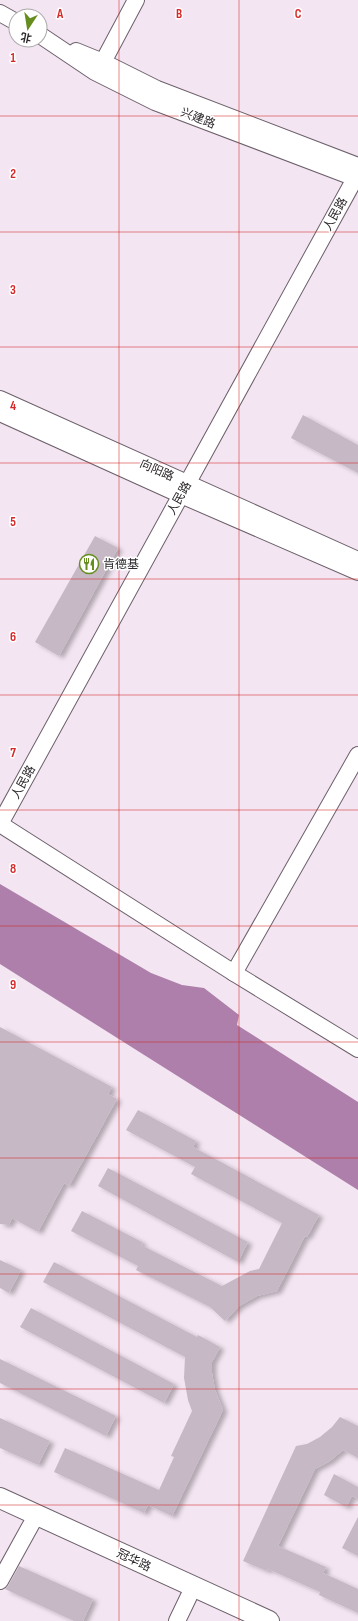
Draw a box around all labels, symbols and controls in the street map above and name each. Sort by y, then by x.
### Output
text: A [56,6,64,22]
text: B [176,6,182,22]
text: C [295,6,302,22]
north arrow [8,8,48,48]
text: 北 [19,30,33,45]
text: 1 [10,50,16,66]
street label: 兴建路 [178,105,217,132]
text: 2 [10,166,16,182]
street label: 人民路 [320,195,351,234]
text: 3 [10,282,16,298]
text: 4 [10,398,16,414]
street label: 向阳路 [137,456,176,485]
street label: 人民路 [164,479,195,518]
text: 5 [10,514,16,530]
restaurant icon: 肯德基 [78,553,100,575]
place label: 肯德基 [103,557,139,572]
text: 6 [10,629,16,645]
text: 7 [10,745,16,761]
street label: 人民路 [8,763,39,802]
text: 8 [10,861,16,877]
text: 9 [10,977,16,993]
street label: 冠华路 [114,1546,153,1575]

